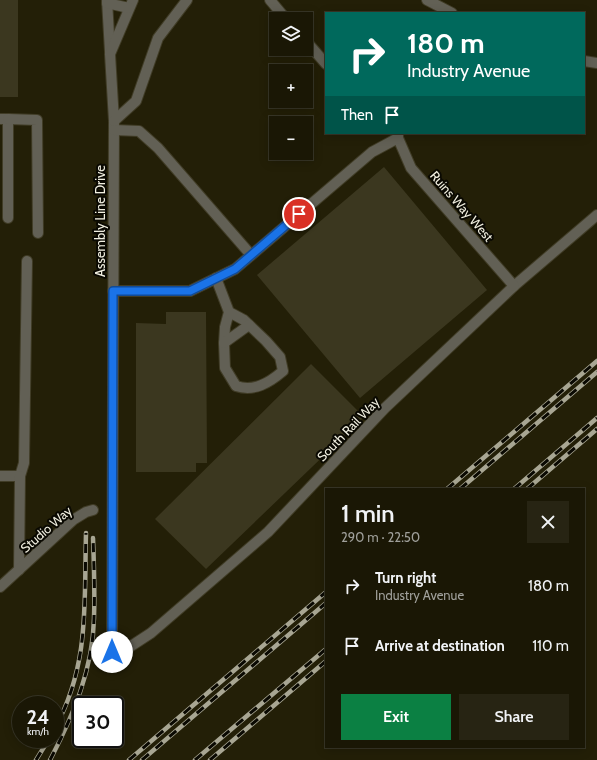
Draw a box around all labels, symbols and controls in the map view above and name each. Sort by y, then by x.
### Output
map controls [269,12,313,160]
button: layers [269,12,313,56]
text: 180 m [407,26,485,60]
icon: right [341,28,393,80]
text: Industry Avenue [407,60,530,82]
button: + [269,64,313,108]
icon: arrive [381,104,403,126]
text: Then [341,106,373,124]
button: − [269,116,313,160]
street label: Assembly Line Drive [92,165,108,277]
street label: Ruins Way West [427,167,497,245]
pin [282,197,316,231]
icon: arrive [288,203,310,225]
street label: South Rail Way [313,393,383,464]
text: 1 min [341,499,395,528]
button: close [527,501,569,543]
street label: Studio Way [17,502,75,556]
text: 290 m · 22:50 [341,529,420,545]
text: Turn right [375,569,436,587]
icon: right [341,575,363,597]
text: 180 m [528,577,569,595]
text: Industry Avenue [375,587,464,603]
position arrow [91,631,133,673]
icon: arrive [341,635,363,657]
text: Arrive at destination [375,637,505,655]
text: 110 m [532,637,569,655]
button: Exit [341,694,451,740]
button: Share [459,694,569,740]
speed limit sign: 30 [72,696,124,748]
text: 24 [27,705,50,729]
text: km/h [27,725,49,738]

